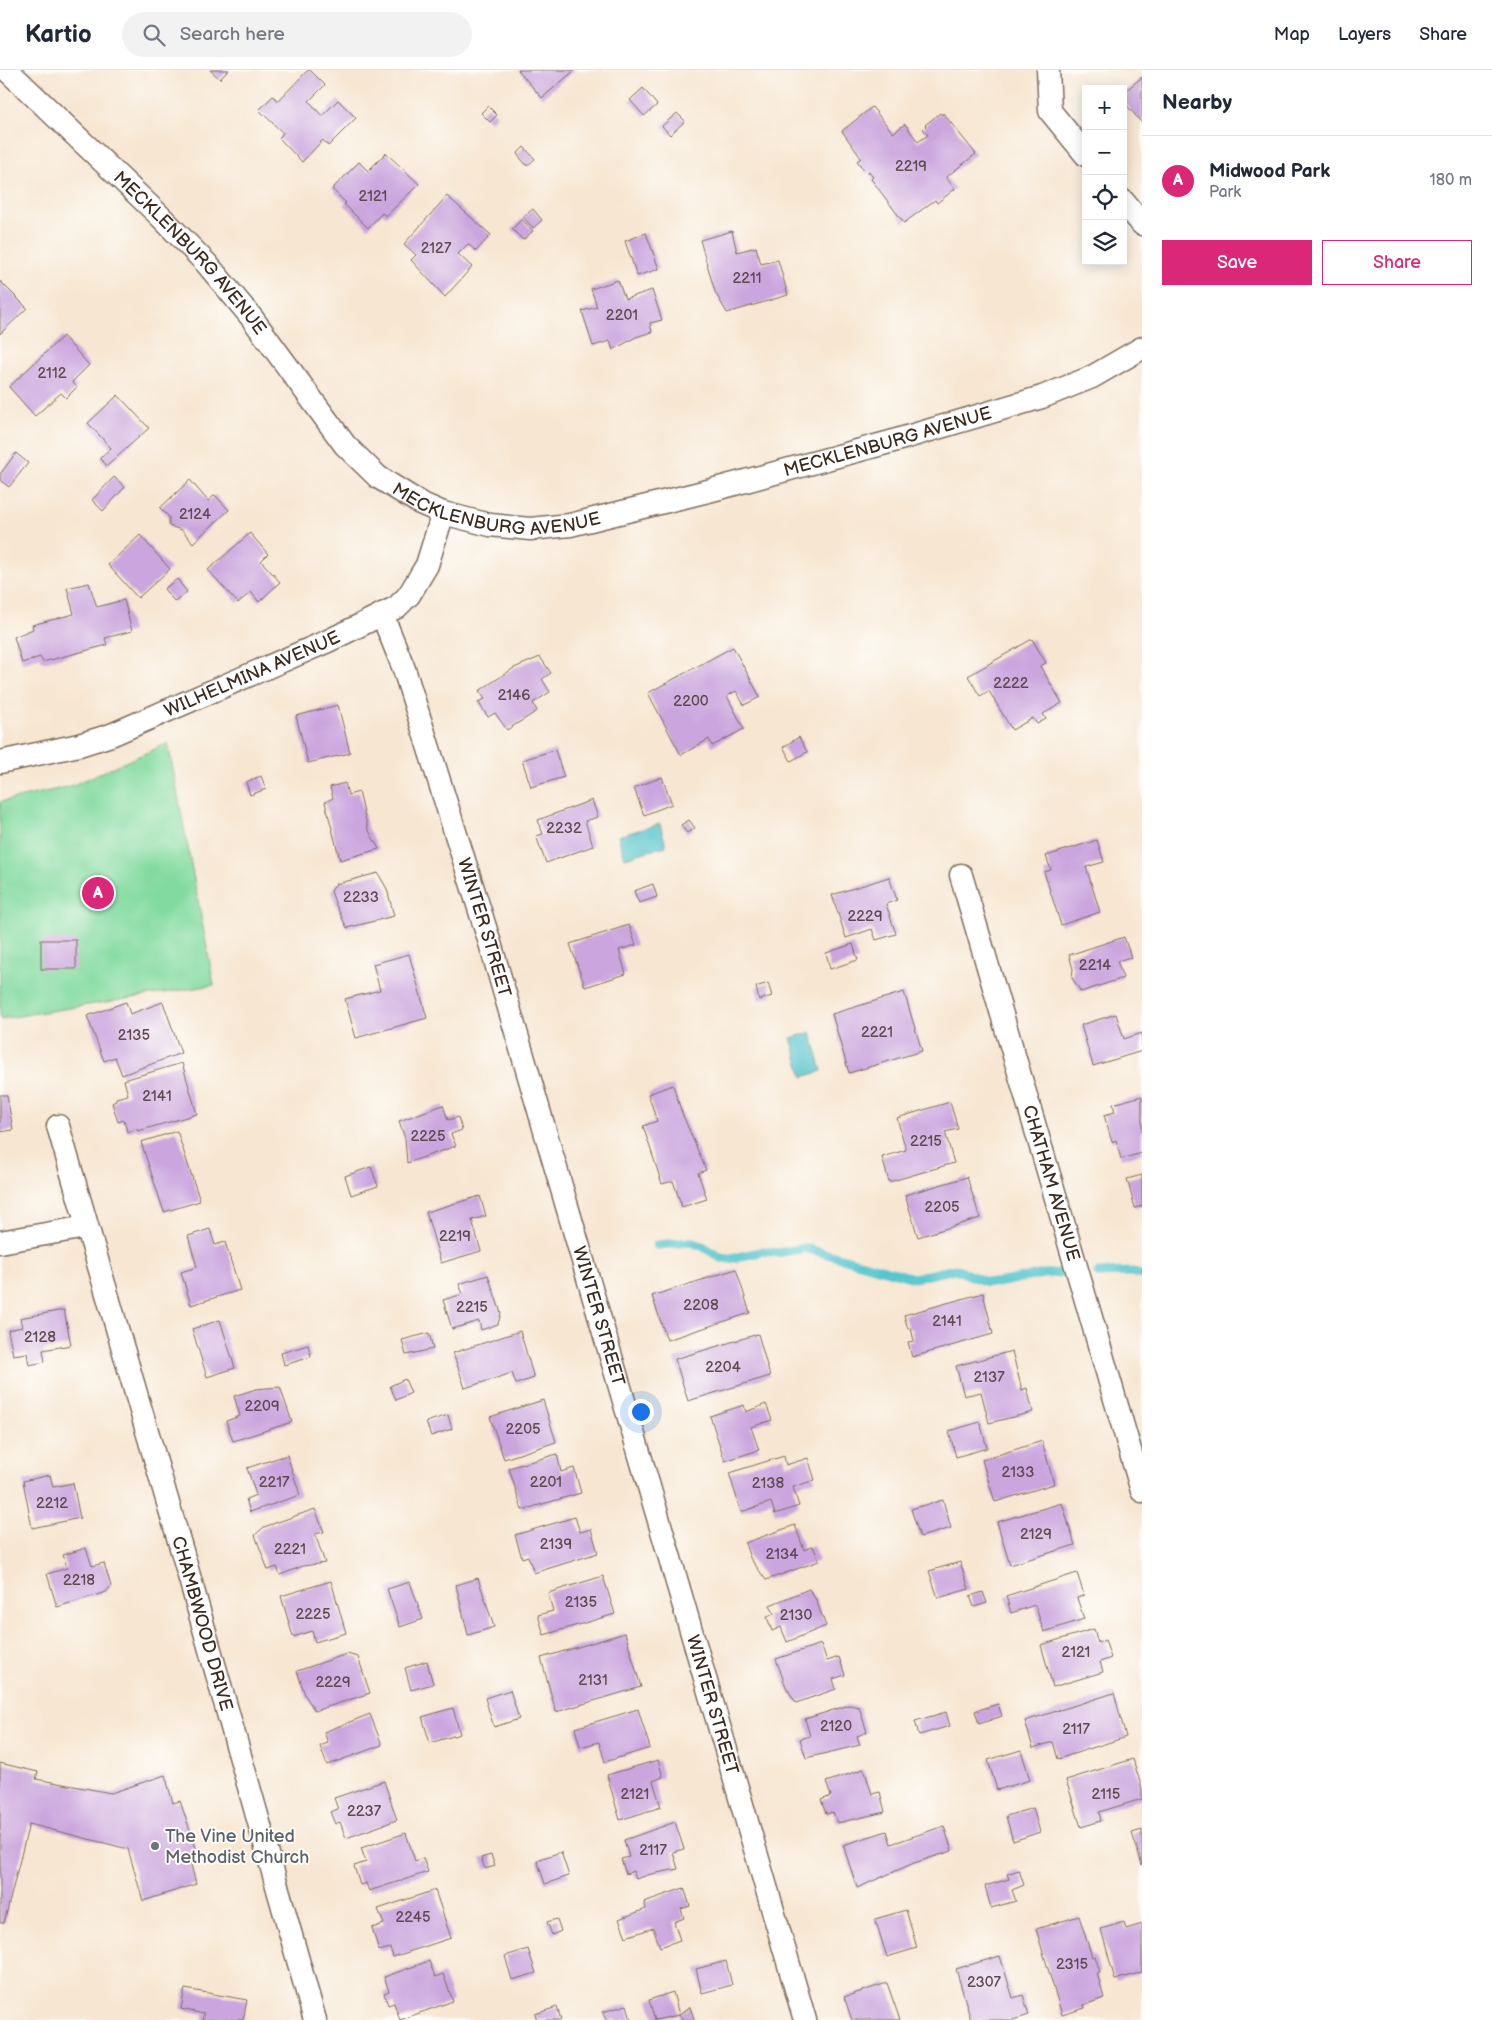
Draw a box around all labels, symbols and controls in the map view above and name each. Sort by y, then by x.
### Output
search box [122,12,472,57]
text: Kartio [25,20,92,49]
icon: search [140,21,168,49]
text: Search here [180,23,285,46]
text: Map [1274,24,1310,45]
text: Layers [1338,24,1391,45]
text: Share [1419,24,1467,45]
map controls [1082,85,1127,265]
button: + [1082,85,1127,130]
text: Nearby [1162,90,1232,115]
button: − [1082,130,1127,175]
house number: 2219 [895,157,927,176]
text: Midwood Park [1209,160,1330,183]
street label: MECKLENBURG AVENUE [109,167,271,339]
text: A [1173,171,1183,190]
text: 180 m [1430,171,1472,190]
button: locate [1082,175,1127,220]
text: Park [1209,183,1241,202]
house number: 2121 [359,187,387,206]
button: layers [1082,220,1127,265]
house number: 2127 [421,239,452,258]
button: Save [1162,240,1312,285]
button: Share [1322,240,1472,285]
house number: 2211 [732,269,762,288]
house number: 2201 [606,306,638,325]
house number: 2112 [37,364,67,383]
street label: MECKLENBURG AVENUE [781,402,994,481]
street label: MECKLENBURG AVENUE [388,479,603,540]
house number: 2124 [179,505,211,524]
street label: WILHELMINA AVENUE [161,627,344,722]
house number: 2222 [993,674,1029,693]
house number: 2146 [498,686,530,705]
house number: 2200 [673,692,709,711]
house number: 2232 [546,819,582,838]
street label: WINTER STREET [453,855,515,1000]
pin: A [82,874,114,912]
house number: 2233 [343,888,379,907]
house number: 2229 [847,907,883,926]
house number: 2214 [1079,956,1111,975]
house number: 2221 [861,1023,893,1042]
house number: 2135 [118,1026,150,1045]
house number: 2141 [142,1087,172,1106]
street label: CHATHAM AVENUE [1018,1103,1084,1264]
house number: 2225 [410,1127,446,1146]
house number: 2215 [910,1132,942,1151]
house number: 2205 [924,1198,960,1217]
house number: 2219 [439,1227,471,1246]
street label: WINTER STREET [568,1244,629,1388]
house number: 2208 [683,1296,719,1315]
house number: 2215 [456,1298,488,1317]
house number: 2141 [932,1312,962,1331]
house number: 2128 [24,1328,56,1347]
house number: 2204 [705,1358,741,1377]
house number: 2137 [973,1368,1005,1387]
house number: 2209 [244,1397,280,1416]
your location [628,1399,654,1425]
house number: 2205 [505,1420,541,1439]
house number: 2133 [1002,1463,1034,1482]
house number: 2217 [259,1473,290,1492]
house number: 2201 [530,1473,562,1492]
house number: 2138 [752,1474,784,1493]
house number: 2212 [36,1494,68,1513]
house number: 2129 [1020,1525,1052,1544]
street label: CHAMBWOOD DRIVE [167,1534,237,1713]
house number: 2139 [540,1535,572,1554]
house number: 2221 [274,1540,306,1559]
house number: 2134 [766,1545,798,1564]
house number: 2218 [63,1571,95,1590]
house number: 2135 [565,1593,597,1612]
house number: 2225 [295,1605,331,1624]
house number: 2130 [780,1606,812,1625]
street label: WINTER STREET [682,1633,743,1777]
house number: 2121 [1062,1643,1090,1662]
house number: 2131 [578,1671,608,1690]
house number: 2229 [315,1673,351,1692]
house number: 2120 [820,1717,852,1736]
house number: 2117 [1062,1720,1090,1739]
house number: 2121 [621,1785,649,1804]
house number: 2115 [1092,1785,1120,1804]
house number: 2237 [347,1802,382,1821]
place label: The Vine United Methodist Church [165,1826,309,1868]
marker: The Vine United Methodist Church [149,1840,161,1852]
house number: 2117 [639,1841,667,1860]
house number: 2245 [395,1908,431,1927]
house number: 2315 [1056,1955,1088,1974]
house number: 2307 [967,1973,1002,1992]

